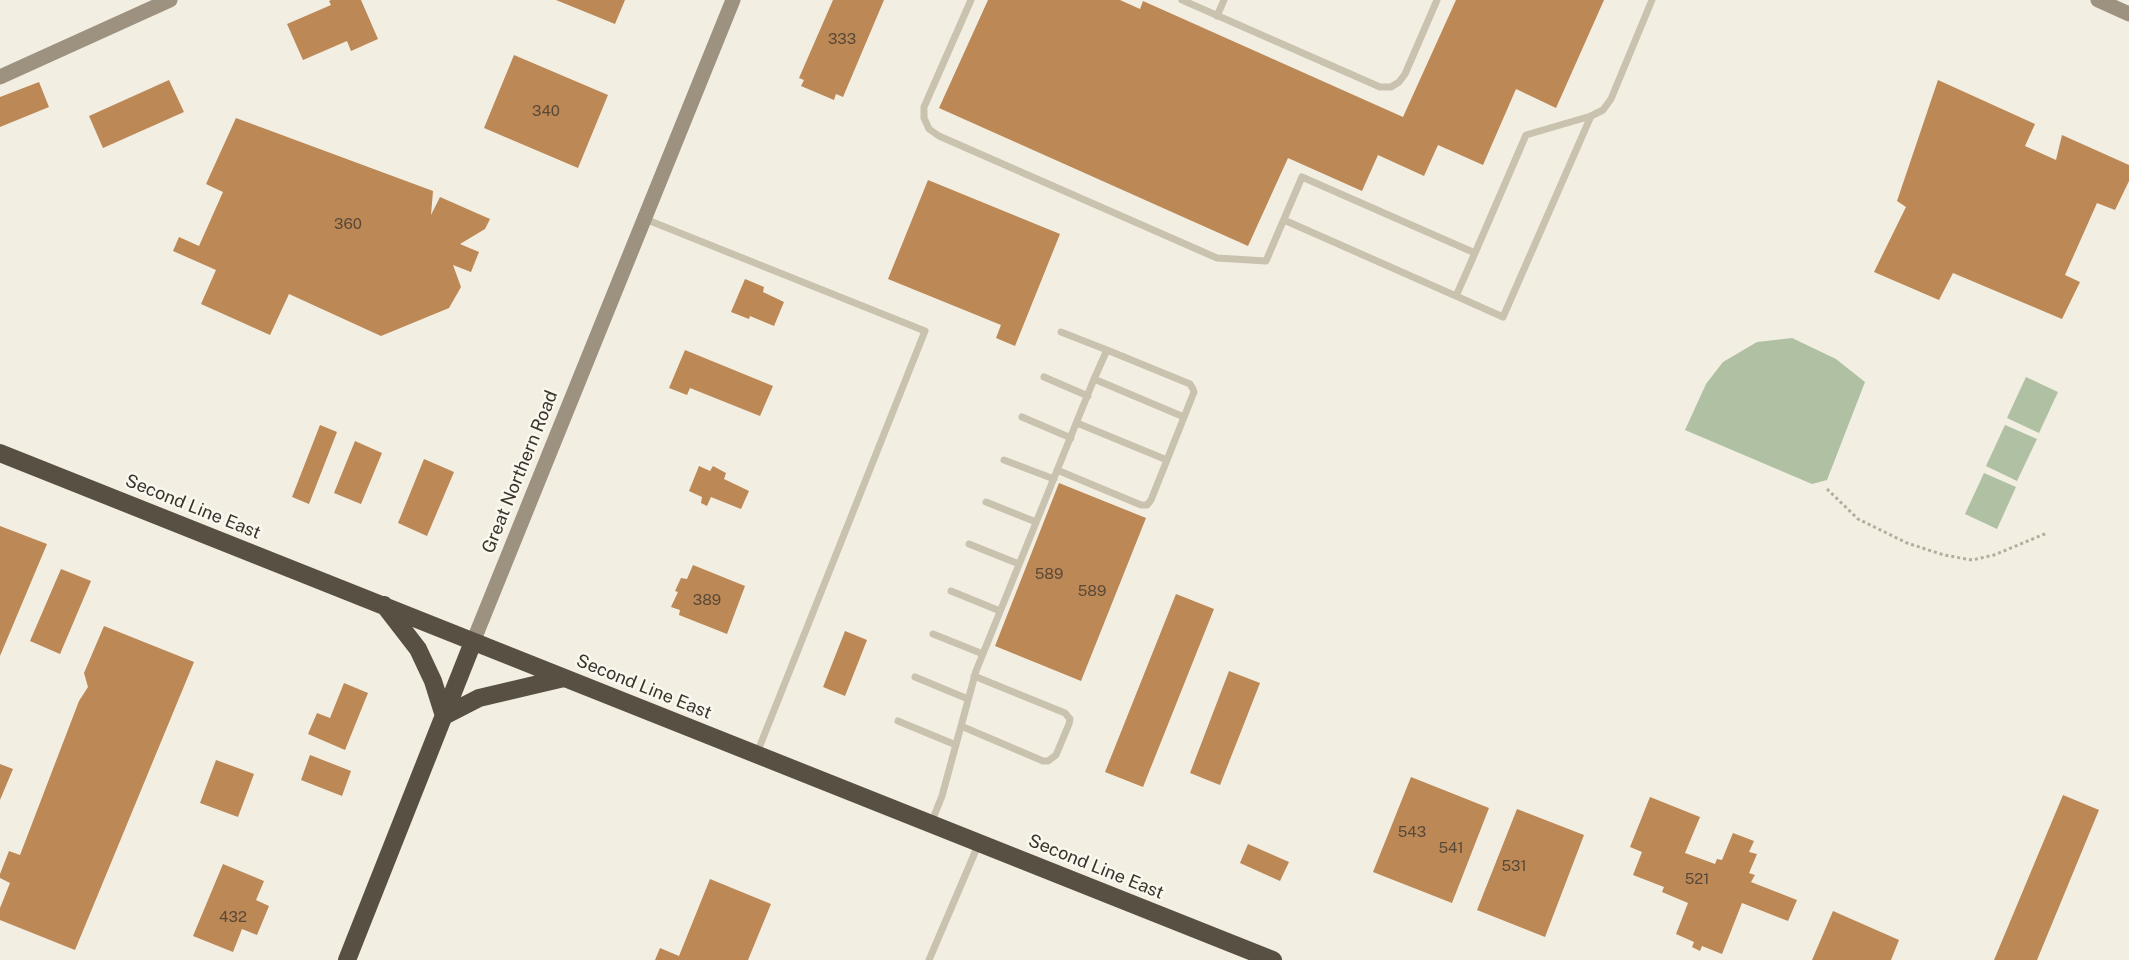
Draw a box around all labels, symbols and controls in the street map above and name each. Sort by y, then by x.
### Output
house number: 333 [828,30,856,48]
house number: 340 [532,102,560,120]
house number: 360 [334,215,362,233]
street label: Great Northern Road [477,388,563,556]
street label: Second Line East [122,470,264,544]
house number: 589 [1035,565,1063,583]
house number: 589 [1078,582,1106,600]
house number: 389 [693,591,721,609]
street label: Second Line East [573,650,715,724]
house number: 543 [1398,823,1426,841]
street label: Second Line East [1025,830,1167,904]
house number: 541 [1438,839,1464,857]
house number: 531 [1501,857,1527,875]
house number: 521 [1685,870,1709,888]
house number: 432 [219,908,247,926]

